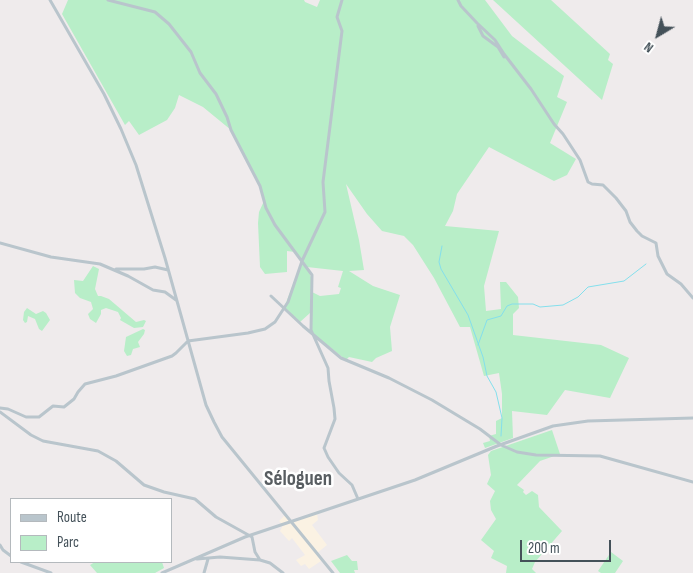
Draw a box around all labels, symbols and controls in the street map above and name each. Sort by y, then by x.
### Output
north arrow [633,10,683,60]
text: N [641,38,657,56]
district label: Séloguen [264,467,332,493]
legend [10,498,172,563]
text: Route [57,508,87,527]
scale bar [523,530,614,562]
text: Parc [57,533,79,552]
text: 200 m [528,539,560,558]

